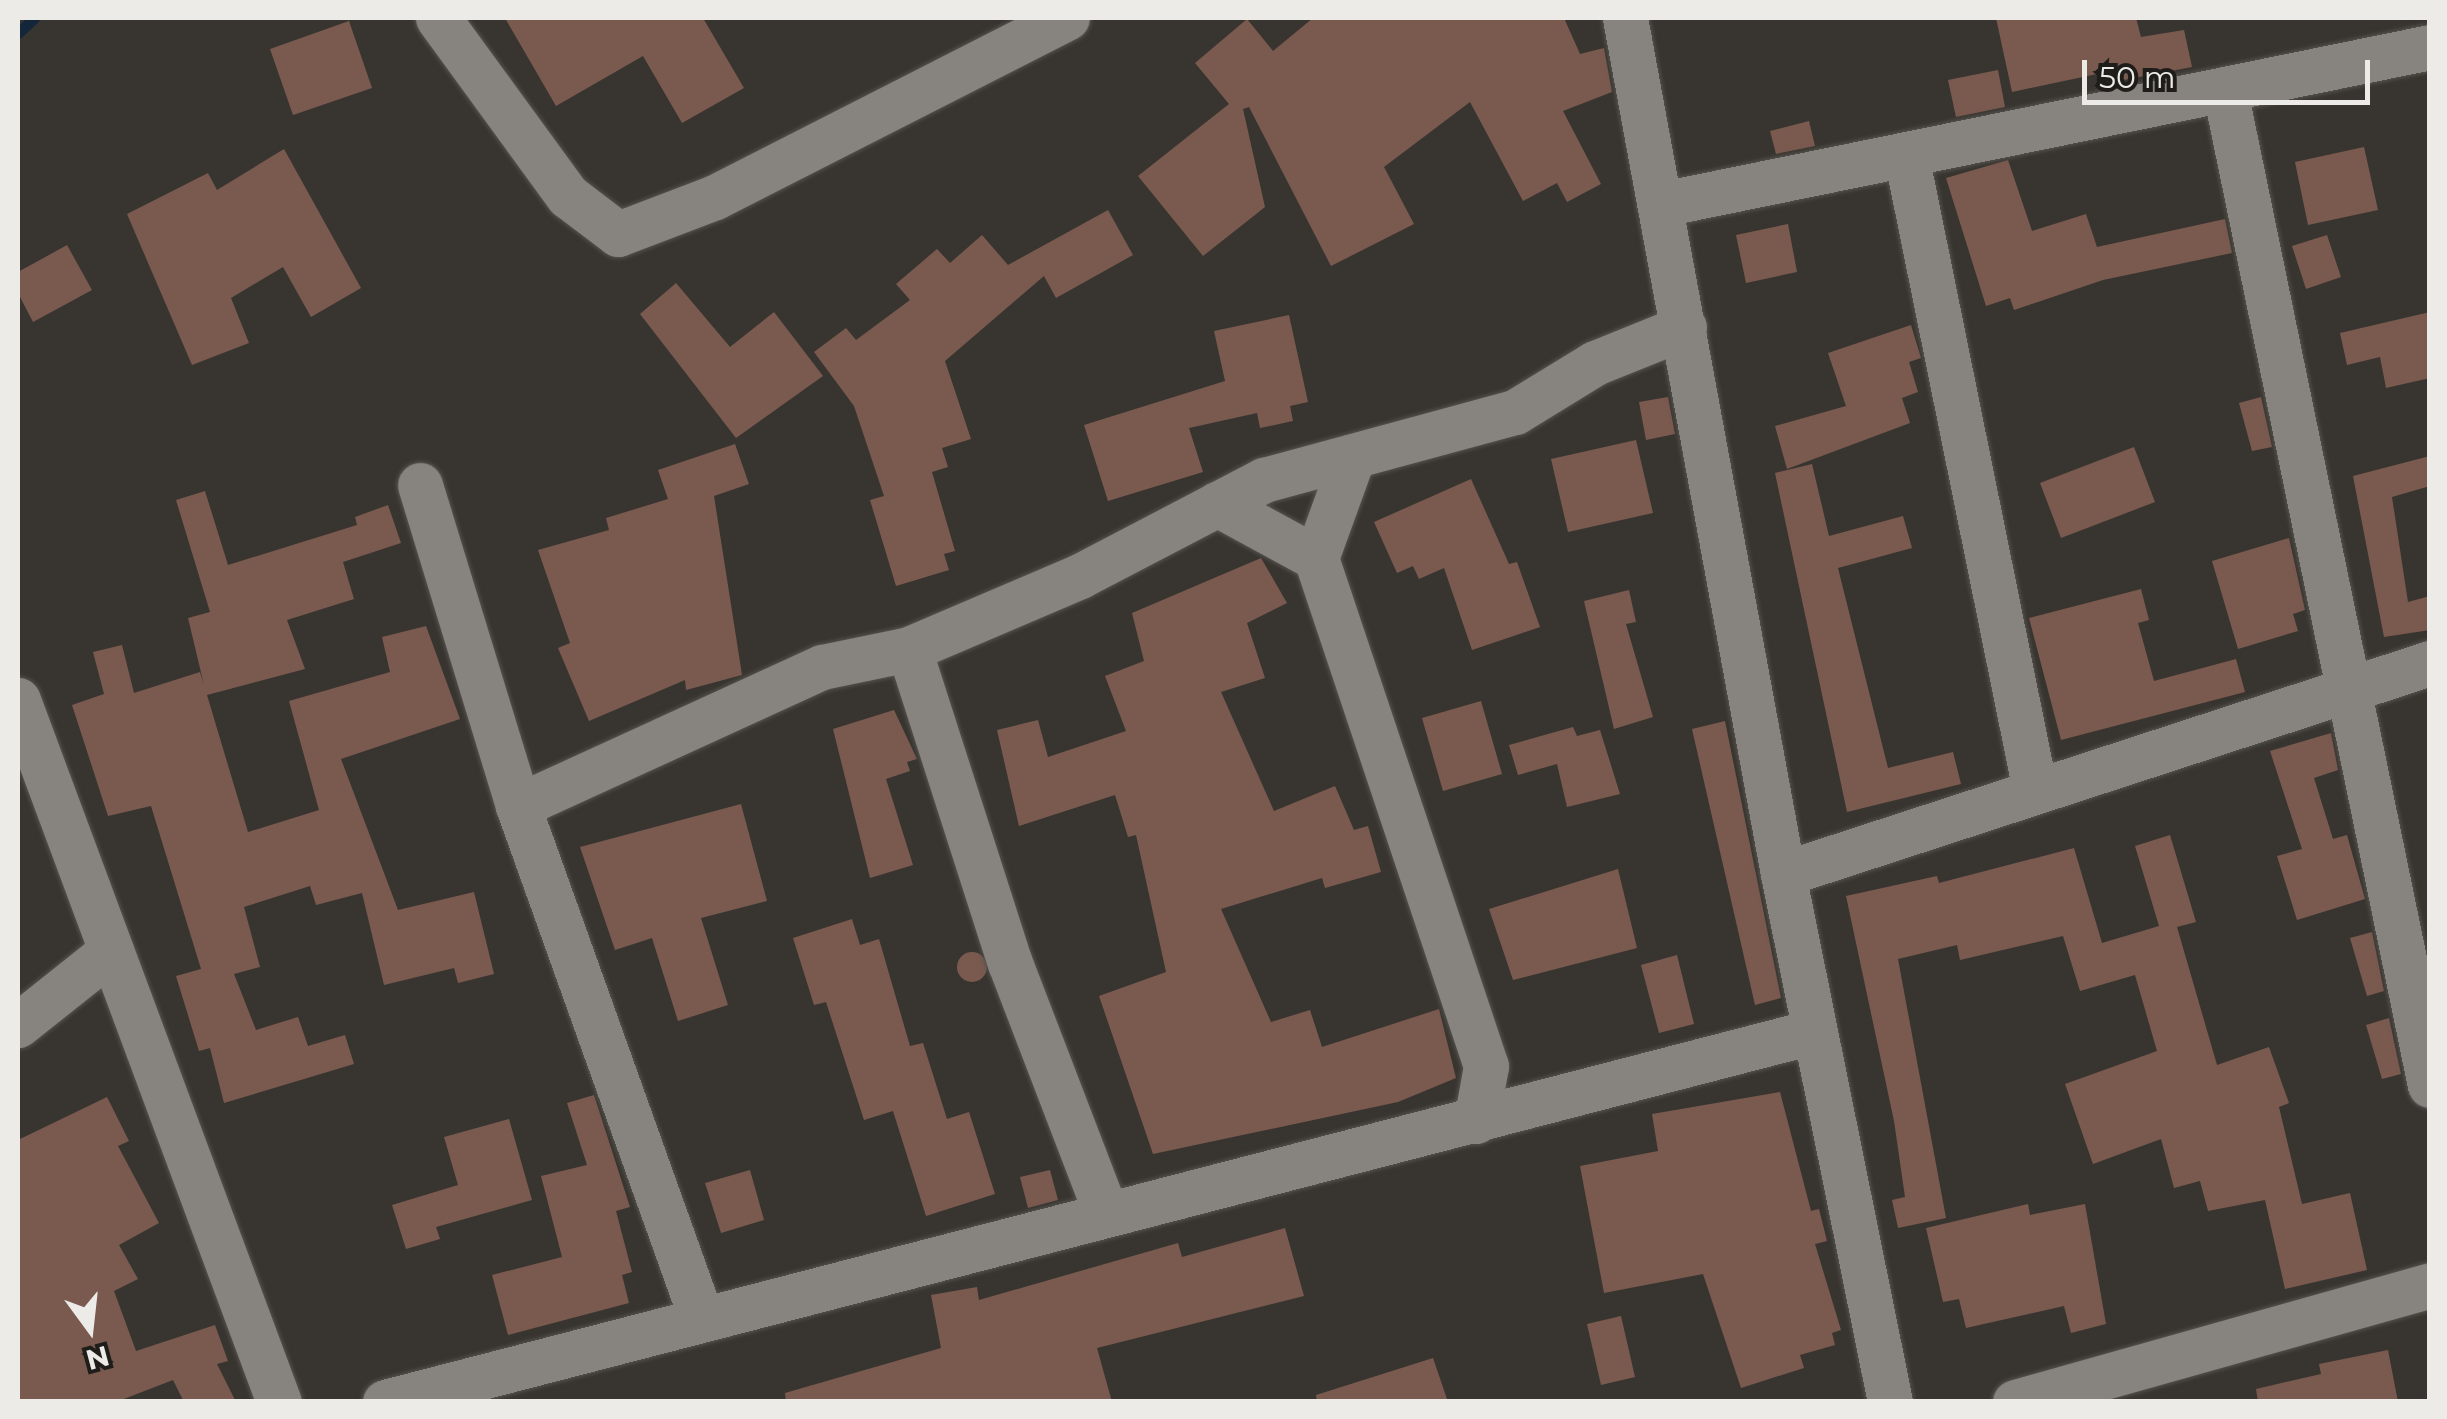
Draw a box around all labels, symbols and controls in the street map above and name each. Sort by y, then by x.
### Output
scale bar [2087,40,2374,102]
text: 50 m [2099,59,2176,96]
north arrow [40,1279,140,1379]
text: N [82,1339,113,1377]

